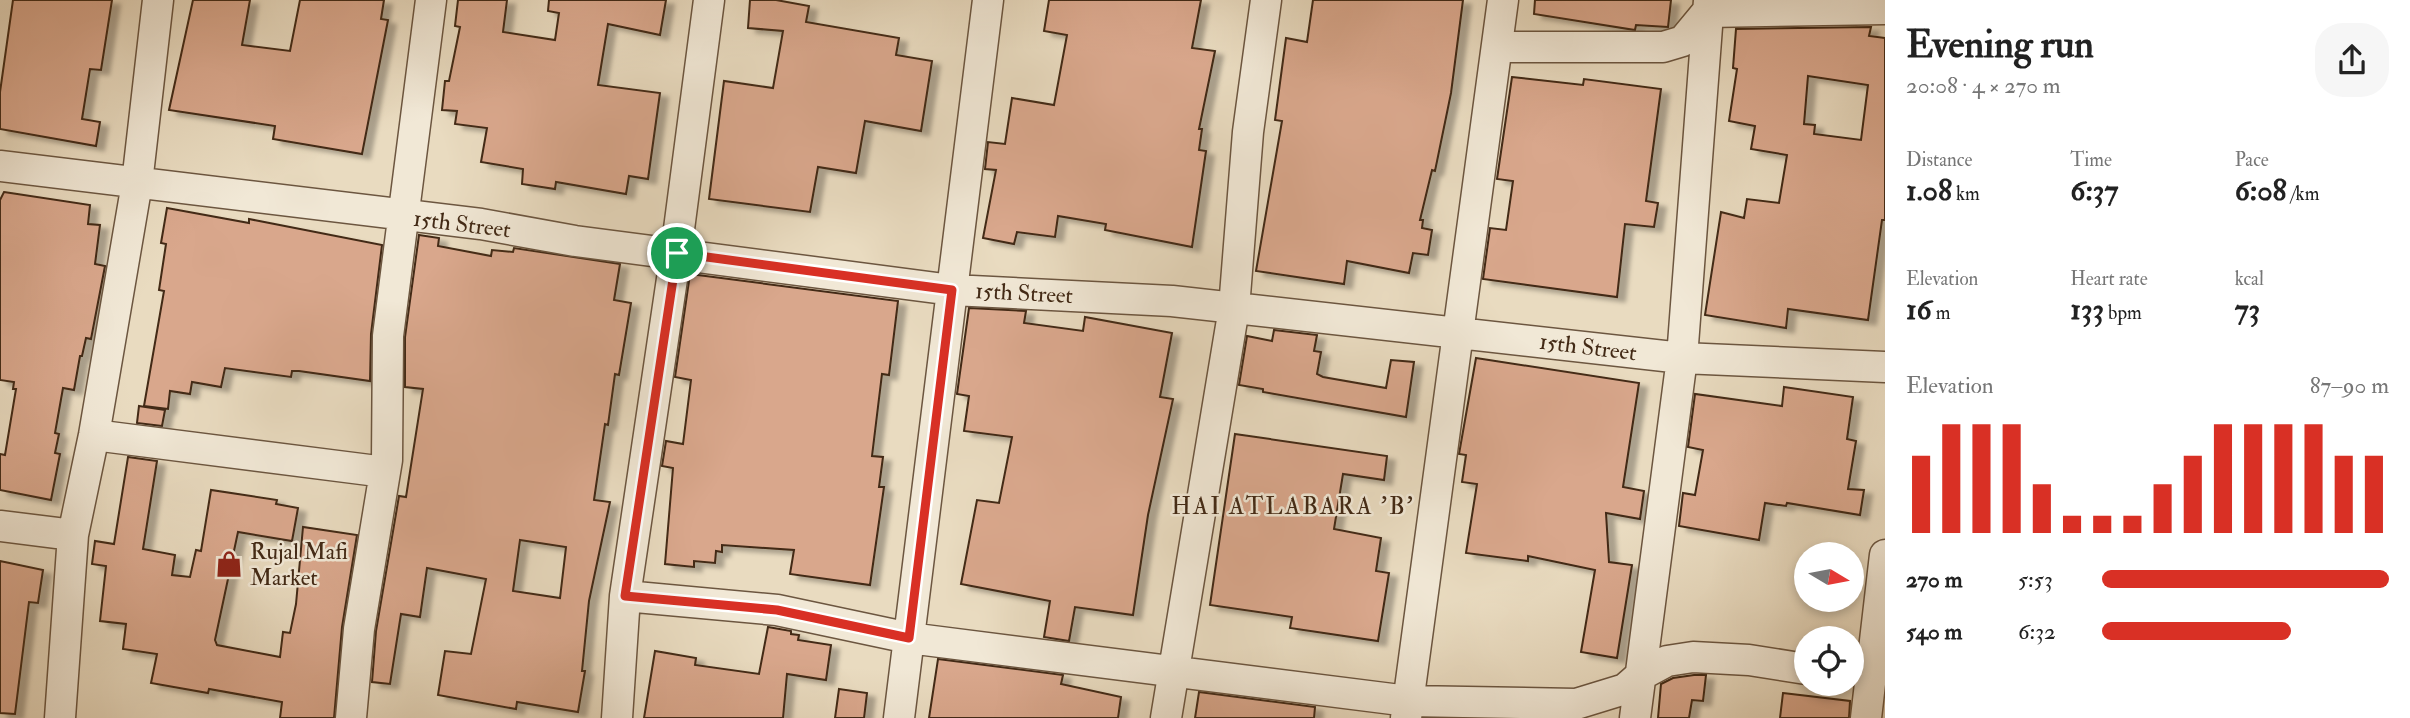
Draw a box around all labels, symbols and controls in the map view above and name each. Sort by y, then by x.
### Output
text: Evening run [1906,21,2094,69]
button: share [2315,23,2389,97]
text: 20:08 · 4 × 270 m [1906,71,2061,100]
text: Distance [1906,148,1972,172]
text: Time [2070,148,2112,172]
text: Pace [2235,148,2269,172]
text: 1.08 [1906,172,1952,209]
text: 6:37 [2070,172,2118,209]
text: 6:08 [2235,172,2287,209]
text: km [1952,182,1980,206]
text: /km [2287,182,2319,206]
street label: 15th Street [412,204,512,244]
pin [647,223,707,283]
icon: arrive [658,234,696,272]
text: Elevation [1906,267,1978,291]
text: Heart rate [2070,267,2148,291]
text: kcal [2235,267,2264,291]
street label: 15th Street [974,276,1074,310]
text: 16 [1906,291,1932,328]
text: 133 [2070,291,2104,328]
text: 73 [2235,291,2260,328]
text: m [1932,301,1950,325]
text: bpm [2104,301,2142,325]
street label: 15th Street [1538,327,1638,367]
text: Elevation [1906,371,1994,400]
text: 87–90 m [2310,371,2389,400]
district label: HAI ATLABARA 'B' [1171,491,1415,522]
place label: Rujal Mafi Market [250,537,348,592]
north arrow [1794,542,1864,612]
map controls [1794,542,1864,696]
shop icon: Rujal Mafi Market [214,549,244,579]
text: 270 m [1906,565,1963,594]
text: 5:53 [2018,565,2053,594]
text: 540 m [1906,617,1962,646]
text: 6:32 [2018,617,2056,646]
button: locate [1794,626,1864,696]

